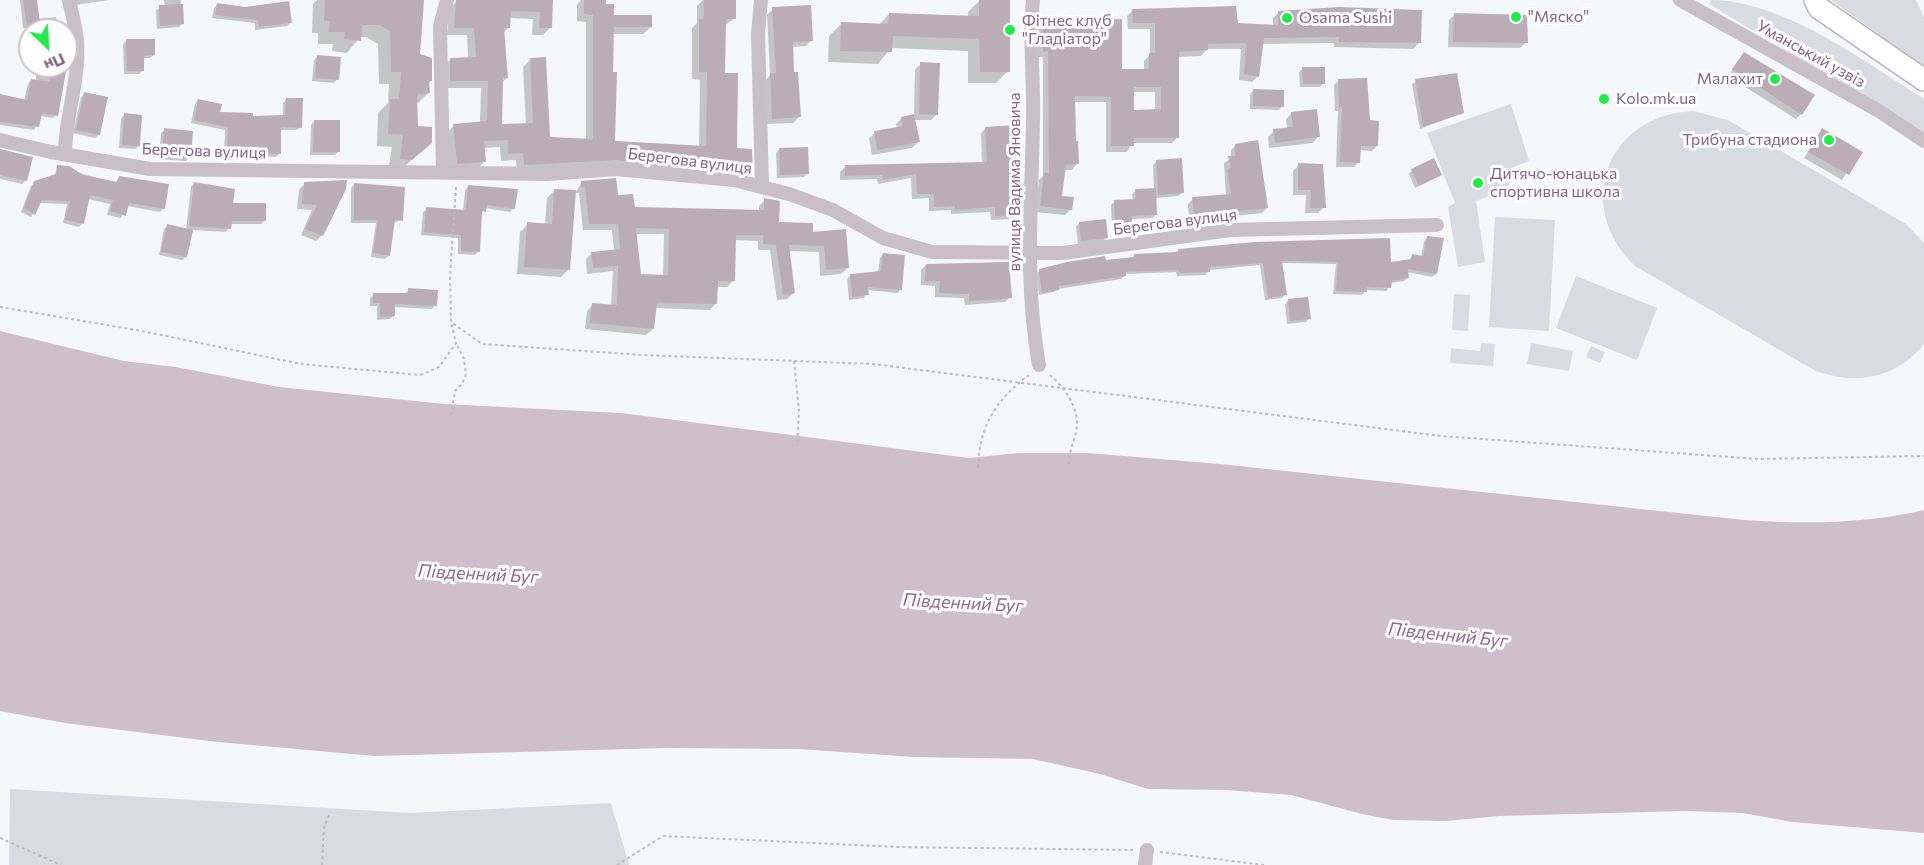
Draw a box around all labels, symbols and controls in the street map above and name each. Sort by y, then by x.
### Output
place label: "Мяско" [1528,7,1589,27]
place label: Osama Sushi [1299,8,1392,28]
marker: "Мяско" [1509,10,1523,24]
place label: Фітнес клуб "Гладіатор" [1022,11,1112,49]
marker: Osama Sushi [1280,11,1294,25]
street label: Уманський узвіз [1753,16,1869,92]
north arrow [18,18,78,78]
marker: Фітнес клуб "Гладіатор" [1003,23,1017,37]
text: Пн [41,50,69,76]
place label: Малахит [1697,69,1763,89]
marker: Малахит [1768,72,1782,86]
place label: Kolo.mk.ua [1616,89,1696,109]
street label: вулиця Вадима Яновича [1005,92,1025,272]
marker: Kolo.mk.ua [1597,92,1611,106]
place label: Трибуна стадиона [1682,130,1817,150]
marker: Трибуна стадиона [1822,133,1836,147]
street label: Берегова вулиця [141,139,267,163]
street label: Берегова вулиця [627,144,753,178]
place label: Дитячо-юнацька спортивна школа [1490,164,1620,202]
marker: Дитячо-юнацька спортивна школа [1471,176,1485,190]
street label: Берегова вулиця [1112,205,1238,239]
water label: Південний Буг [417,560,539,588]
water label: Південний Буг [902,589,1024,617]
water label: Південний Буг [1387,618,1509,652]

